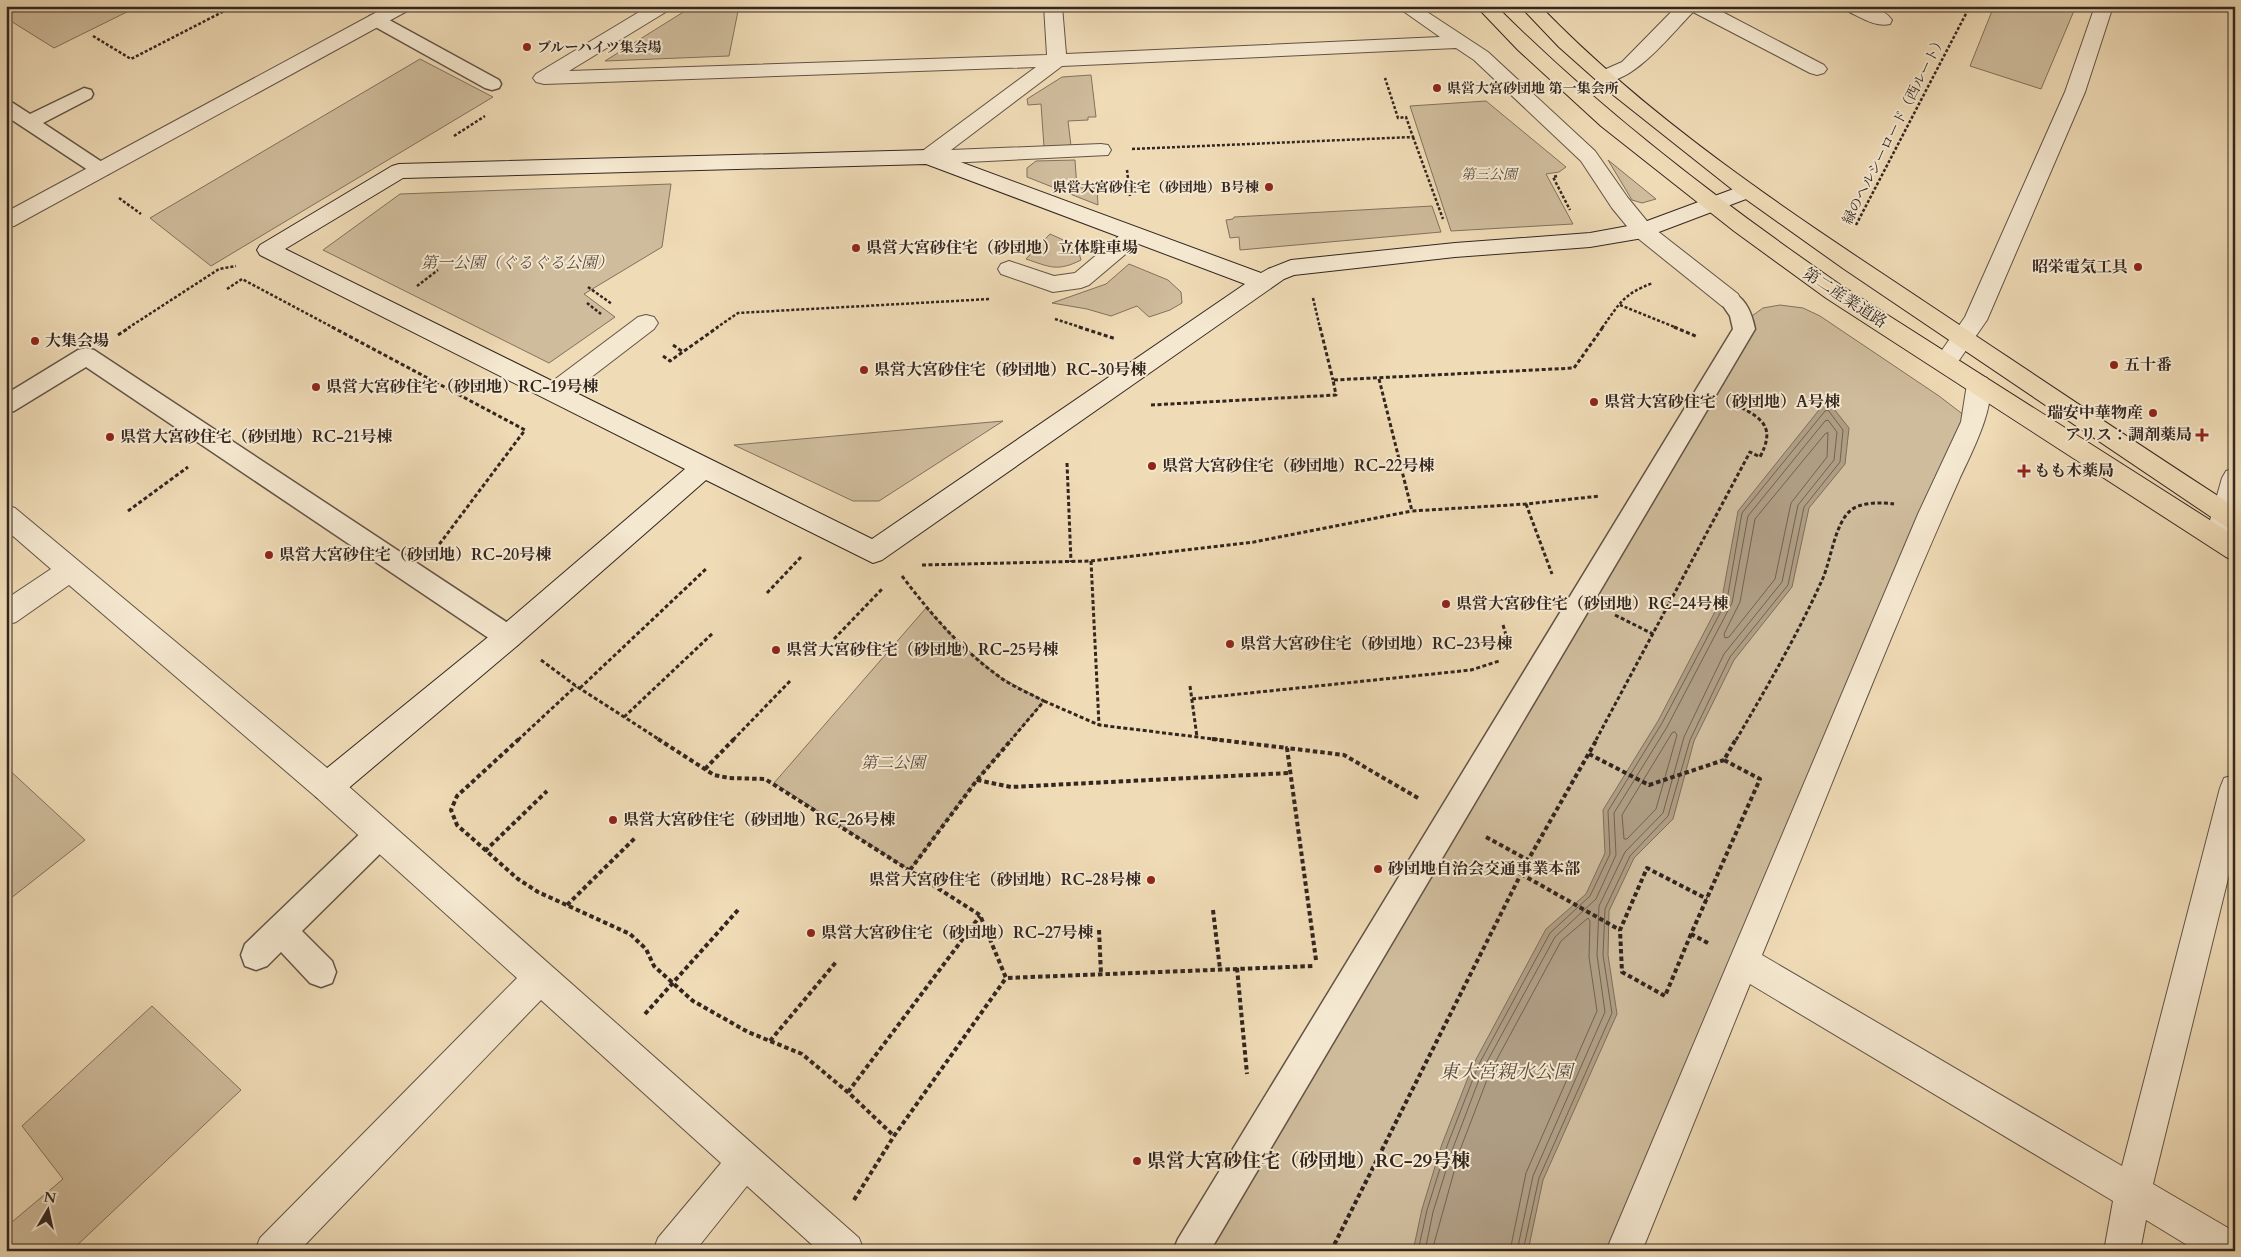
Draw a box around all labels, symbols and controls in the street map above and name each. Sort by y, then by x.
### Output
street label: 緑のヘルシーロード（西ルート） [1838,32,1950,228]
place label: ブルーハイツ集会場 [537,38,662,57]
marker: ブルーハイツ集会場 [521,41,533,53]
place label: 県営大宮砂団地 第一集会所 [1447,79,1619,98]
marker: 県営大宮砂団地 第一集会所 [1431,82,1443,94]
park label: 第三公園 [1461,165,1519,184]
place label: 県営大宮砂住宅（砂団地）B号棟 [1053,178,1259,197]
marker: 県営大宮砂住宅（砂団地）B号棟 [1263,181,1275,193]
place label: 県営大宮砂住宅（砂団地）立体駐車場 [866,237,1138,259]
marker: 県営大宮砂住宅（砂団地）立体駐車場 [850,242,862,254]
park label: 第一公園（ぐるぐる公園） [421,252,613,274]
place label: 昭栄電気工具 [2032,256,2128,278]
marker: 昭栄電気工具 [2132,261,2144,273]
street label: 第二産業道路 [1799,263,1891,333]
place label: 大集会場 [45,330,109,352]
marker: 大集会場 [29,335,41,347]
place label: 五十番 [2124,354,2172,376]
place label: 県営大宮砂住宅（砂団地）RC-30号棟 [874,359,1146,381]
marker: 五十番 [2108,359,2120,371]
marker: 県営大宮砂住宅（砂団地）RC-30号棟 [858,364,870,376]
place label: 県営大宮砂住宅（砂団地）RC-19号棟 [326,376,598,398]
marker: 県営大宮砂住宅（砂団地）RC-19号棟 [310,381,322,393]
place label: 県営大宮砂住宅（砂団地）A号棟 [1604,391,1840,413]
marker: 県営大宮砂住宅（砂団地）A号棟 [1588,396,1600,408]
place label: 瑞安中華物産 [2047,402,2143,424]
marker: 瑞安中華物産 [2147,407,2159,419]
place label: アリス：調剤薬局 [2065,424,2192,446]
place label: 県営大宮砂住宅（砂団地）RC-21号棟 [120,426,392,448]
marker: アリス：調剤薬局 [2196,429,2208,441]
marker: 県営大宮砂住宅（砂団地）RC-21号棟 [104,431,116,443]
place label: 県営大宮砂住宅（砂団地）RC-22号棟 [1162,455,1434,477]
marker: 県営大宮砂住宅（砂団地）RC-22号棟 [1146,460,1158,472]
place label: もも木薬局 [2034,460,2114,482]
marker: もも木薬局 [2018,465,2030,477]
place label: 県営大宮砂住宅（砂団地）RC-20号棟 [279,544,551,566]
marker: 県営大宮砂住宅（砂団地）RC-20号棟 [263,549,275,561]
place label: 県営大宮砂住宅（砂団地）RC-24号棟 [1456,593,1728,615]
marker: 県営大宮砂住宅（砂団地）RC-24号棟 [1440,598,1452,610]
place label: 県営大宮砂住宅（砂団地）RC-23号棟 [1240,633,1512,655]
marker: 県営大宮砂住宅（砂団地）RC-23号棟 [1224,638,1236,650]
place label: 県営大宮砂住宅（砂団地）RC-25号棟 [786,639,1058,661]
marker: 県営大宮砂住宅（砂団地）RC-25号棟 [770,644,782,656]
park label: 第二公園 [861,752,928,774]
place label: 県営大宮砂住宅（砂団地）RC-26号棟 [623,809,895,831]
marker: 県営大宮砂住宅（砂団地）RC-26号棟 [607,814,619,826]
place label: 砂団地自治会交通事業本部 [1388,858,1581,880]
marker: 砂団地自治会交通事業本部 [1372,863,1384,875]
place label: 県営大宮砂住宅（砂団地）RC-28号棟 [869,869,1141,891]
marker: 県営大宮砂住宅（砂団地）RC-28号棟 [1145,874,1157,886]
place label: 県営大宮砂住宅（砂団地）RC-27号棟 [821,922,1093,944]
marker: 県営大宮砂住宅（砂団地）RC-27号棟 [805,927,817,939]
park label: 東大宮親水公園 [1439,1059,1575,1085]
place label: 県営大宮砂住宅（砂団地）RC-29号棟 [1147,1148,1470,1174]
marker: 県営大宮砂住宅（砂団地）RC-29号棟 [1131,1155,1143,1167]
north arrow [22,1184,72,1234]
text: N [42,1187,57,1208]

